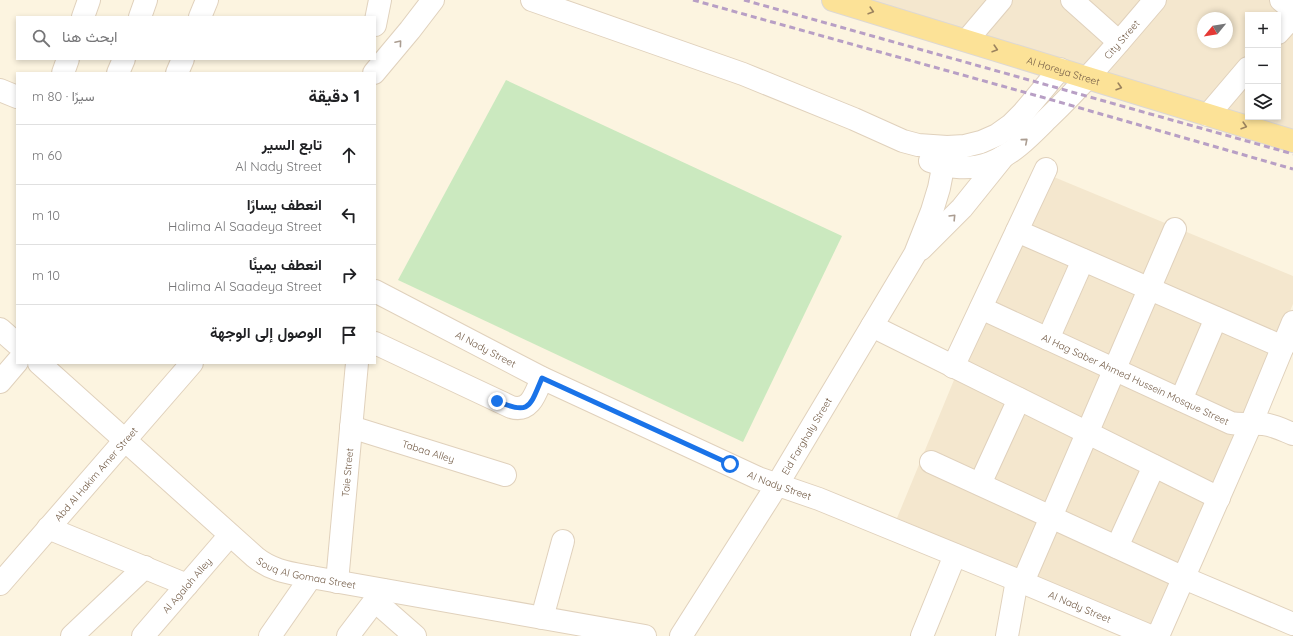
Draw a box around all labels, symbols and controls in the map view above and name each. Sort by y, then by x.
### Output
one-way arrow [867,6,874,15]
north arrow [1197,12,1233,48]
map controls [1245,12,1281,120]
button: + [1245,12,1281,48]
search box [16,16,376,60]
street label: City Street [1101,17,1143,62]
icon: search [30,27,52,49]
text: ابحث هنا [62,27,118,46]
one-way arrow [394,41,401,48]
one-way arrow [991,44,998,53]
button: − [1245,48,1281,84]
street label: Al Horeya Street [1025,54,1102,89]
one-way arrow [1116,82,1123,91]
button: layers [1245,84,1281,120]
text: 1 دقيقة [309,85,360,106]
text: سيرًا · 80 m [32,88,94,104]
one-way arrow [1240,121,1247,130]
text: تابع السير [262,135,322,154]
one-way arrow [1021,138,1028,145]
icon: ahead [338,144,360,166]
text: 60 m [32,147,62,163]
text: Al Nady Street [235,158,322,174]
text: انعطف يسارًا [247,195,322,214]
icon: left [338,204,360,226]
text: 10 m [32,207,60,223]
one-way arrow [948,214,956,222]
text: Halima Al Saadeya Street [168,218,322,234]
text: انعطف يمينًا [249,255,322,274]
icon: right [338,264,360,286]
text: 10 m [32,267,60,283]
text: Halima Al Saadeya Street [168,278,322,294]
text: الوصول إلى الوجهة [210,323,322,342]
icon: arrive [338,324,360,346]
street label: Al Nady Street [453,328,519,371]
street label: Al Hag Saber Ahmed Hussein Mosque Street [1040,331,1231,428]
route end [488,392,506,410]
street label: Eid Farghaly Street [779,395,835,477]
street label: Abd Al Hakim Amer Street [52,424,141,524]
street label: Tabaa Alley [400,437,456,466]
street label: Taie Street [339,447,356,497]
route start [721,455,739,473]
street label: Al Nady Street [745,468,814,503]
street label: Souq Al Gomaa Street [254,554,357,592]
street label: Al Agalah Alley [160,555,215,616]
street label: Al Nady Street [1046,588,1114,626]

